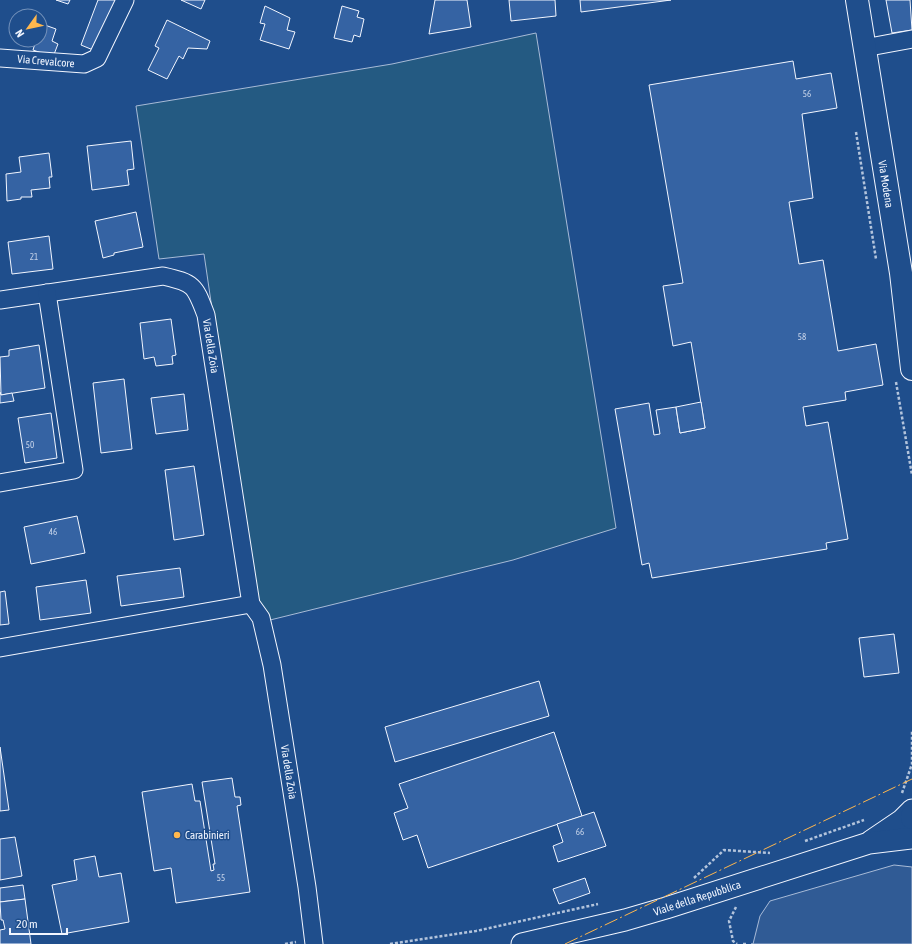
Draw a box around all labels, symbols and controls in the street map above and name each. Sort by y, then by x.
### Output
north arrow [8,8,48,48]
text: N [13,27,26,39]
street label: Via Crevalcore [17,53,75,69]
house number: 56 [803,89,811,99]
street label: Via Modena [876,159,896,209]
house number: 21 [30,252,38,262]
street label: Via della Zoia [201,318,221,374]
house number: 58 [798,332,806,342]
house number: 50 [26,440,34,450]
house number: 46 [49,527,57,537]
street label: Via della Zoia [279,744,299,800]
house number: 66 [576,827,584,837]
place label: Carabinieri [185,829,230,841]
marker: Carabinieri [172,830,182,840]
house number: 55 [217,873,225,883]
street label: Viale della Repubblica [652,878,742,918]
scale bar [10,910,67,936]
text: 20 m [16,917,38,931]

